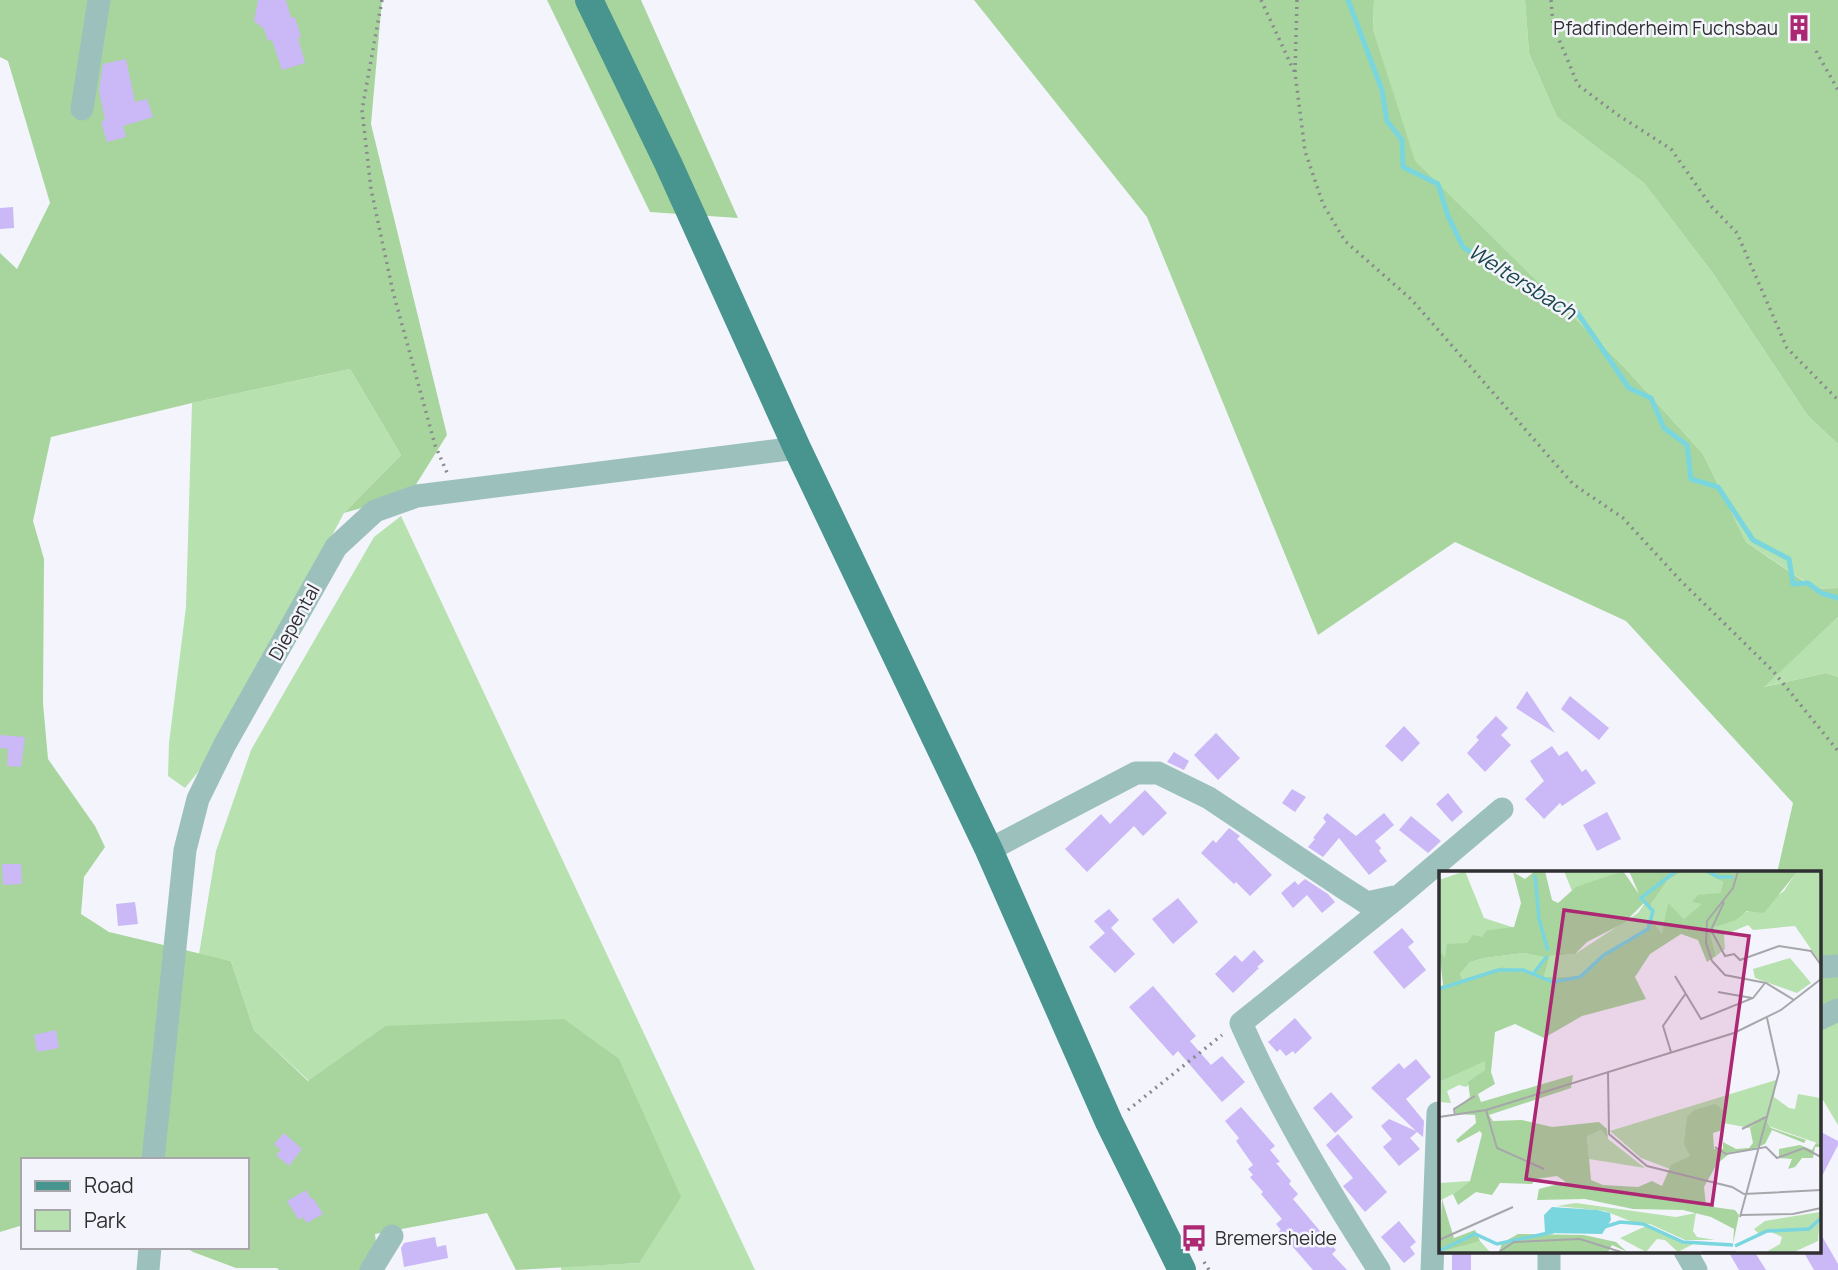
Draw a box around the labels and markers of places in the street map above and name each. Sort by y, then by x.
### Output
building icon: Pfadfinderheim Fuchsbau [1784,13,1814,43]
place label: Pfadfinderheim Fuchsbau [1553,15,1778,41]
bus stop icon: Bremersheide [1179,1223,1209,1253]
place label: Bremersheide [1215,1225,1337,1251]

